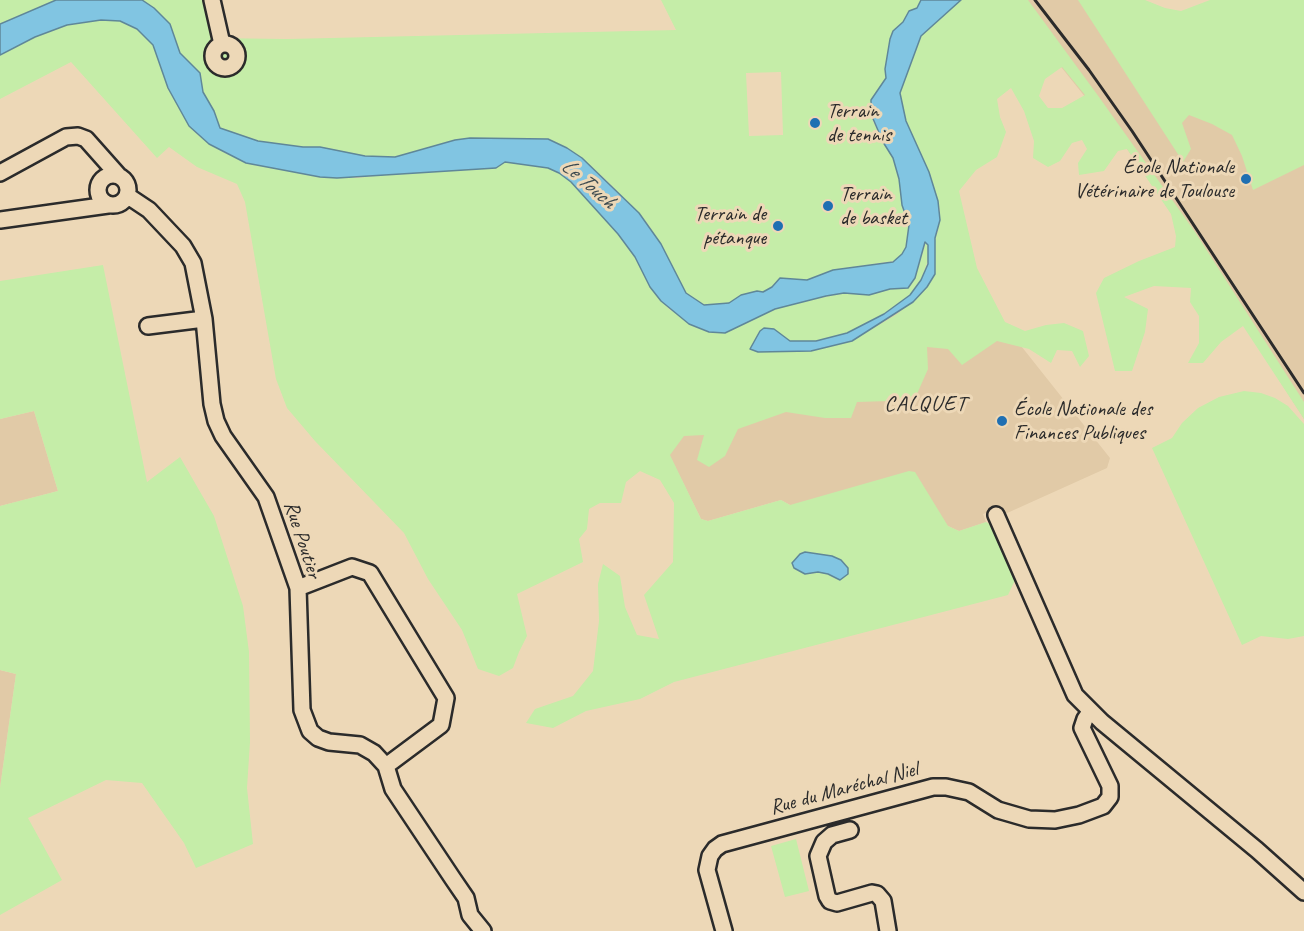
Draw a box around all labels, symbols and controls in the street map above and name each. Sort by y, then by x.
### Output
place label: Terrain de tennis [827,98,891,148]
marker: Terrain de tennis [808,116,822,130]
water label: Le Touch [555,153,621,215]
place label: École Nationale Vétérinaire de Toulouse [1074,154,1234,204]
marker: École Nationale Vétérinaire de Toulouse [1239,172,1253,186]
place label: Terrain de basket [840,181,907,231]
marker: Terrain de basket [821,199,835,213]
place label: Terrain de pétanque [694,201,766,251]
marker: Terrain de pétanque [771,219,785,233]
district label: CALQUET [884,391,968,417]
place label: École Nationale des Finances Publiques [1014,396,1152,446]
marker: École Nationale des Finances Publiques [995,414,1009,428]
street label: Rue Poutier [278,498,326,582]
street label: Rue du Maréchal Niel [767,757,921,821]

